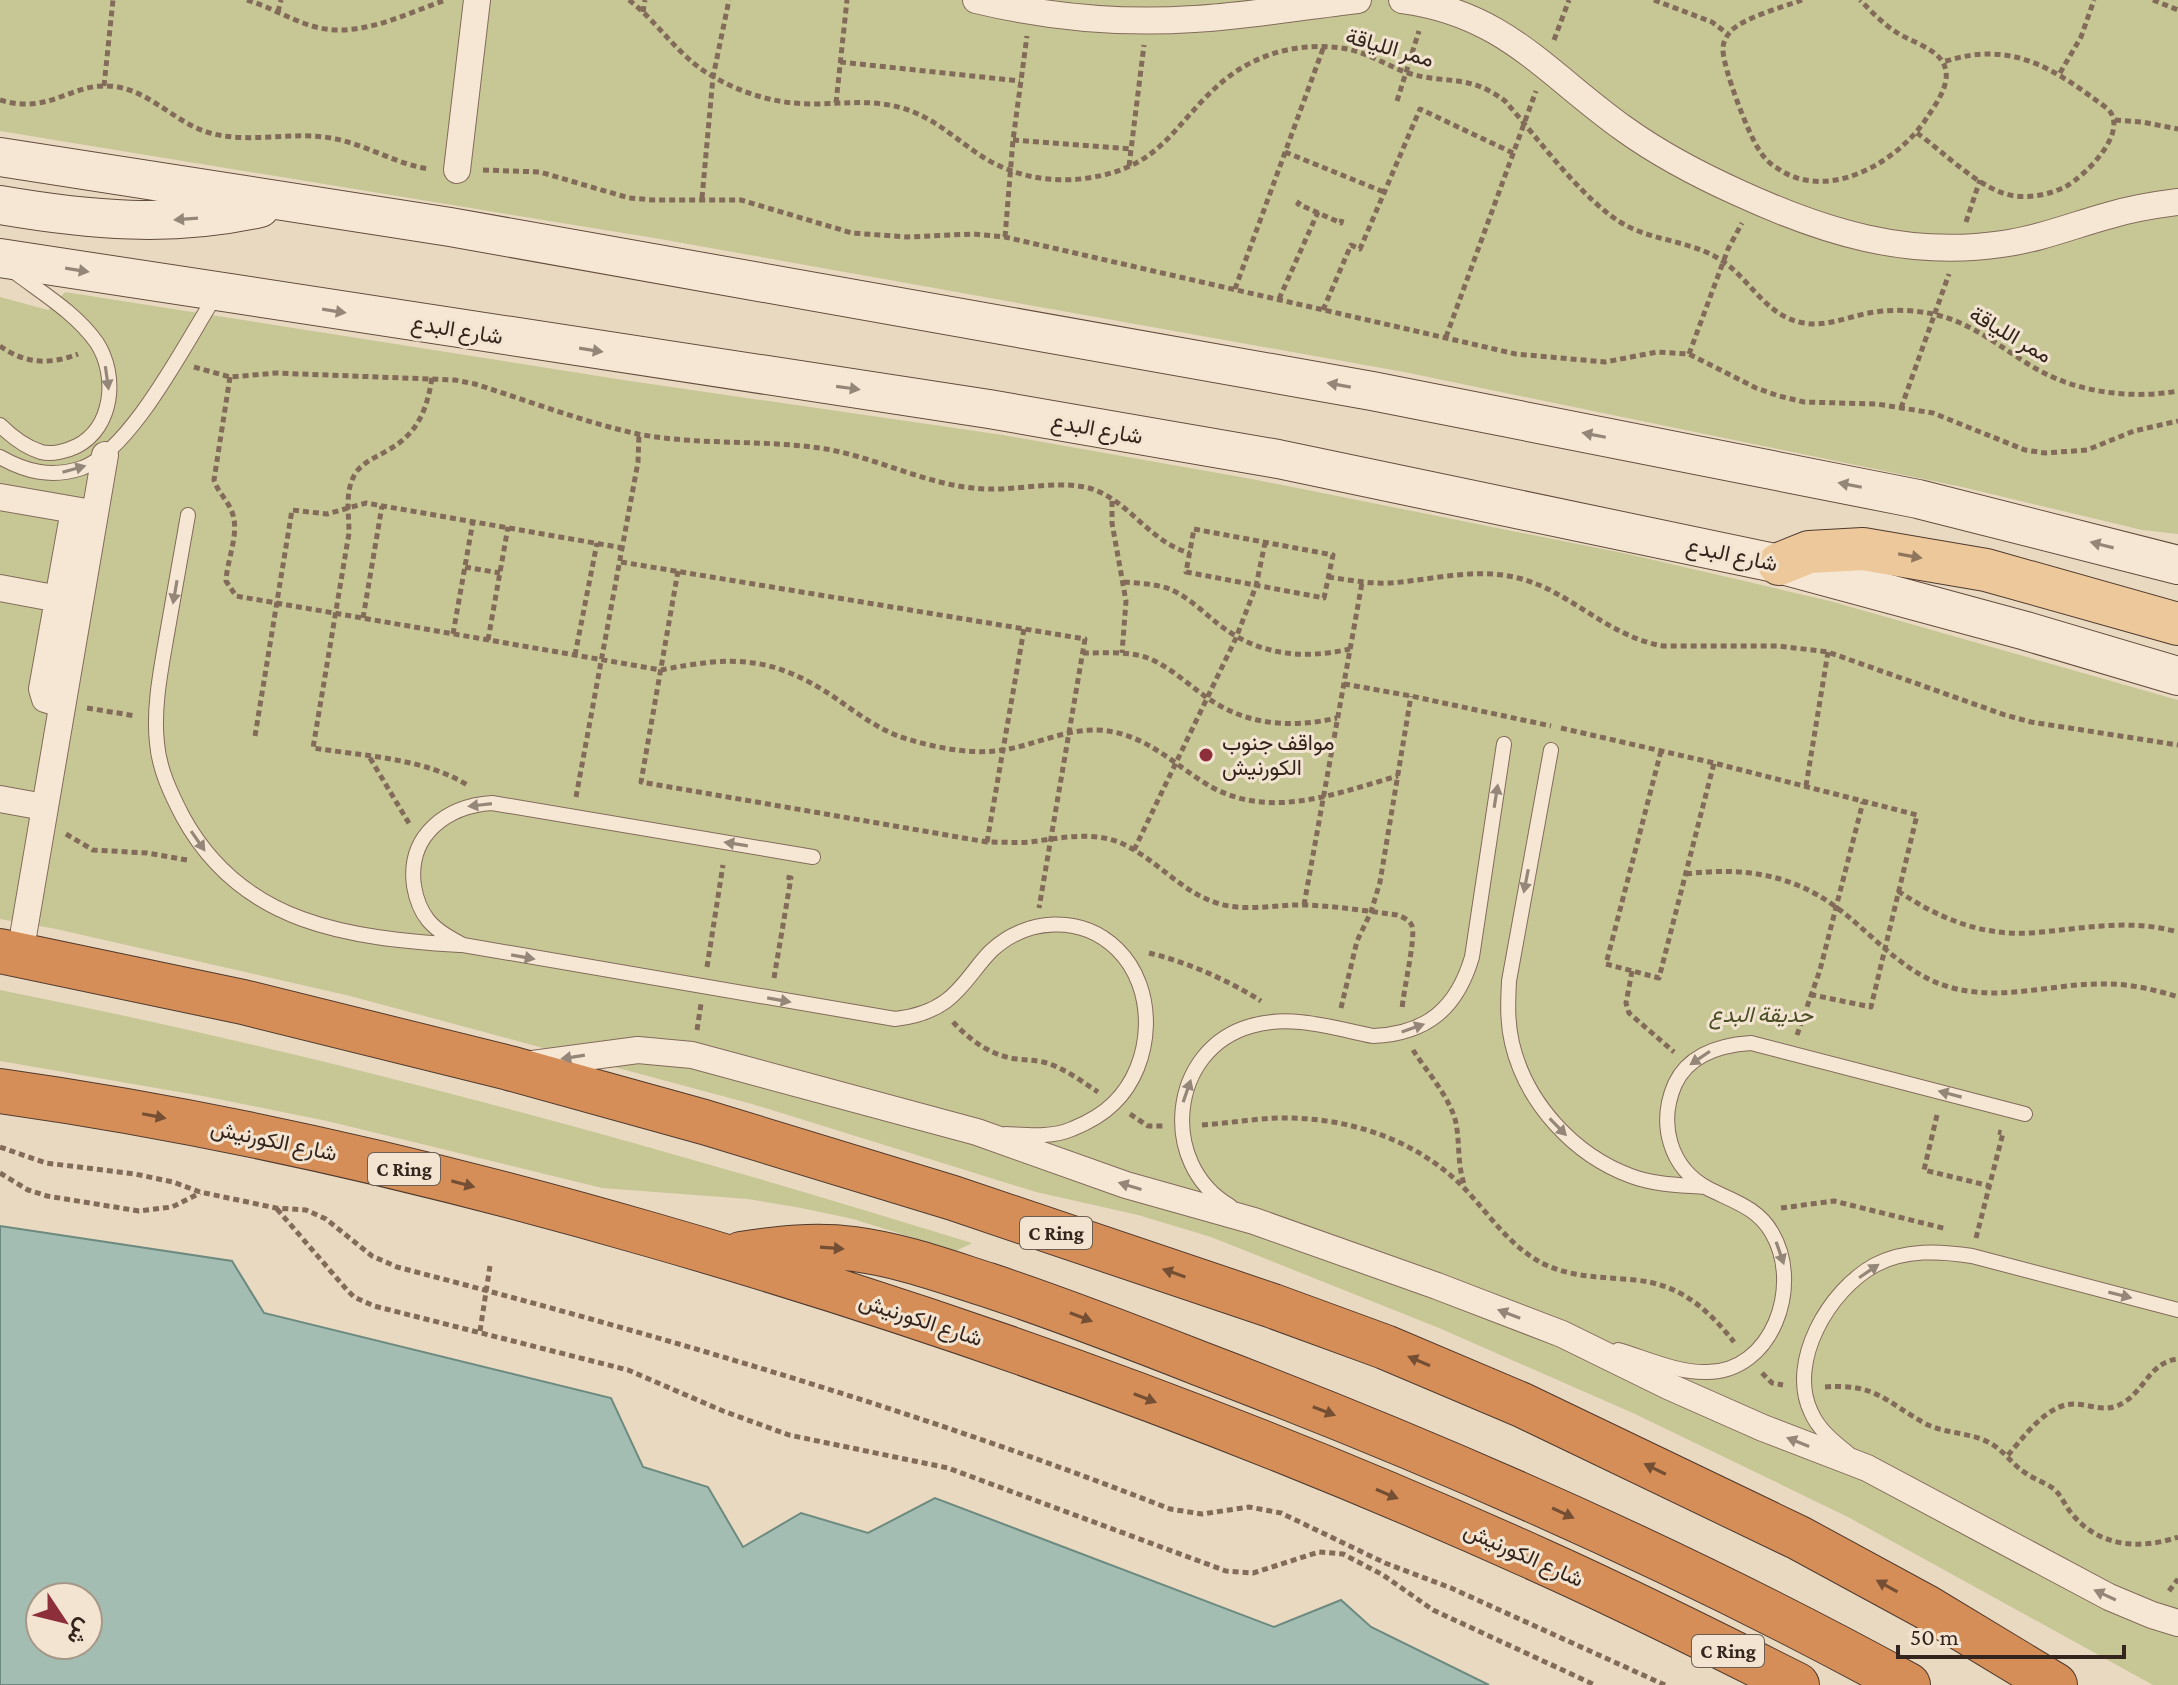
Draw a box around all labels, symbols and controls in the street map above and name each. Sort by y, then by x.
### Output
street label: ممر اللياقة [1343,23,1437,73]
one-way arrow [173,213,198,226]
one-way arrow [65,264,90,277]
street label: ممر اللياقة [1965,301,2056,369]
one-way arrow [322,305,347,317]
street label: شارع البدع [409,310,505,351]
one-way arrow [579,344,604,357]
one-way arrow [101,366,114,391]
one-way arrow [1326,379,1351,391]
one-way arrow [836,382,861,395]
street label: شارع البدع [1049,408,1145,451]
one-way arrow [1582,428,1607,441]
one-way arrow [62,462,86,475]
one-way arrow [1837,478,1862,491]
street label: شارع البدع [1684,533,1780,578]
one-way arrow [2090,539,2115,551]
one-way arrow [1898,551,1923,563]
one-way arrow [168,579,180,604]
place label: مواقف جنوب الكورنيش [1222,730,1334,781]
marker: مواقف جنوب الكورنيش [1197,746,1215,764]
one-way arrow [1490,783,1503,808]
one-way arrow [467,799,492,812]
one-way arrow [190,830,206,852]
one-way arrow [724,837,749,850]
one-way arrow [1519,869,1532,894]
one-way arrow [511,952,536,964]
one-way arrow [767,995,792,1007]
park label: حديقة البدع [1709,1002,1814,1030]
one-way arrow [1401,1021,1425,1033]
one-way arrow [1689,1050,1710,1065]
one-way arrow [561,1052,586,1064]
one-way arrow [1181,1079,1193,1103]
one-way arrow [1937,1087,1961,1100]
one-way arrow [142,1111,167,1123]
street label: شارع الكورنيش [208,1115,339,1168]
one-way arrow [1548,1117,1566,1136]
road number: C Ring [368,1153,440,1185]
one-way arrow [451,1178,476,1190]
one-way arrow [1118,1179,1142,1191]
road number: C Ring [1020,1217,1092,1249]
one-way arrow [1774,1241,1786,1265]
one-way arrow [820,1242,845,1255]
one-way arrow [1859,1263,1880,1278]
one-way arrow [1162,1267,1186,1279]
street label: شارع الكورنيش [855,1288,986,1353]
one-way arrow [2107,1290,2132,1302]
one-way arrow [1497,1307,1521,1320]
one-way arrow [1069,1311,1093,1324]
one-way arrow [1407,1355,1430,1368]
one-way arrow [1133,1392,1157,1405]
one-way arrow [1312,1405,1336,1418]
one-way arrow [1786,1435,1810,1448]
one-way arrow [1643,1462,1667,1476]
one-way arrow [1375,1487,1398,1500]
one-way arrow [1551,1506,1575,1520]
street label: شارع الكورنيش [1459,1517,1587,1594]
one-way arrow [1876,1579,1898,1593]
north arrow [24,1581,104,1661]
one-way arrow [2094,1588,2117,1602]
scale bar [1898,1609,2124,1659]
text: ش [61,1614,98,1650]
text: 50 m [1910,1623,1959,1650]
road number: C Ring [1692,1635,1764,1667]

